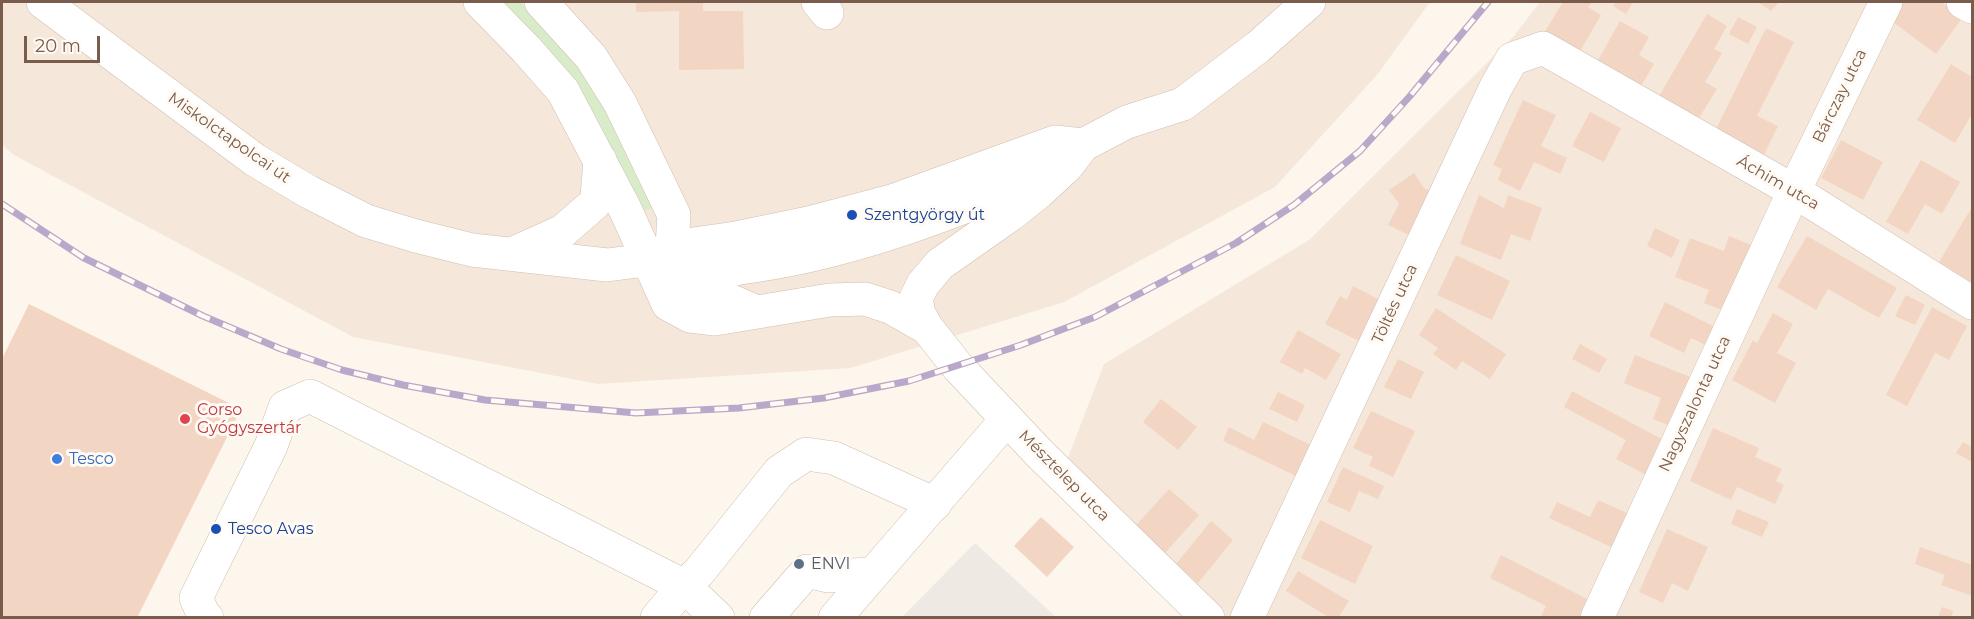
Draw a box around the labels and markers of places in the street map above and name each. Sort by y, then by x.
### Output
place label: Szentgyörgy út [864,205,985,225]
marker: Szentgyörgy út [845,208,859,222]
place label: Corso Gyógyszertár [197,400,301,438]
marker: Corso Gyógyszertár [178,412,192,426]
place label: Tesco [69,449,114,469]
marker: Tesco [50,452,64,466]
place label: Tesco Avas [228,519,314,539]
marker: Tesco Avas [209,522,223,536]
place label: ENVI [811,554,850,574]
marker: ENVI [792,557,806,571]

